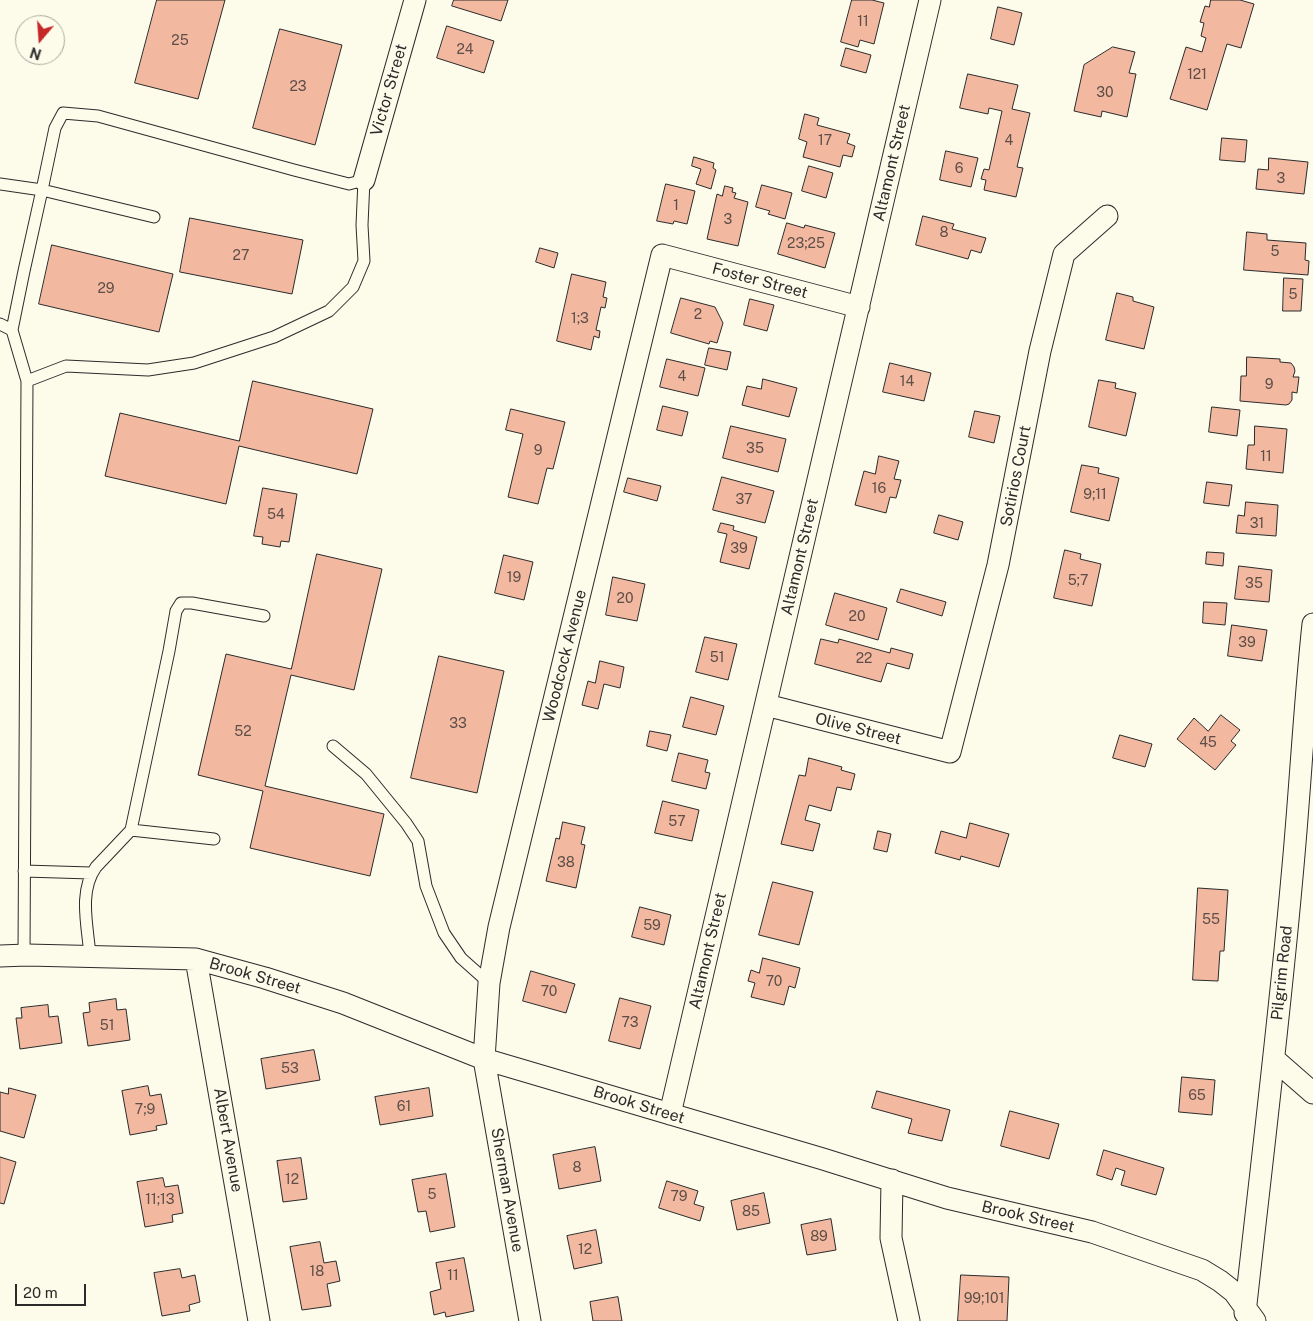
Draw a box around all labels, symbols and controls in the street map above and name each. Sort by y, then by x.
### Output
house number: 11 [857,14,869,30]
north arrow [15,15,65,65]
house number: 25 [171,33,189,49]
street label: Victor Street [367,42,411,138]
house number: 24 [456,42,474,58]
text: N [28,44,43,63]
house number: 121 [1187,67,1207,83]
house number: 23 [289,79,307,95]
house number: 30 [1096,85,1114,101]
street label: Altamont Street [869,103,915,223]
house number: 17 [818,133,832,149]
house number: 4 [1005,133,1013,149]
house number: 6 [955,161,963,177]
house number: 3 [1277,171,1285,187]
house number: 1 [673,198,679,214]
house number: 3 [724,212,732,228]
house number: 8 [939,225,949,241]
house number: 23;25 [787,236,825,252]
house number: 5 [1271,244,1279,260]
house number: 27 [233,248,249,264]
street label: Foster Street [710,259,810,303]
house number: 29 [97,281,115,297]
house number: 5 [1289,287,1297,303]
house number: 2 [694,307,702,323]
house number: 1;3 [571,311,589,327]
house number: 4 [678,369,686,385]
house number: 14 [900,374,914,390]
house number: 9 [1265,377,1273,393]
street label: Sotirios Court [997,424,1035,528]
house number: 35 [746,441,764,457]
house number: 9 [534,443,542,459]
house number: 11 [1260,449,1272,465]
house number: 16 [872,481,886,497]
house number: 9;11 [1083,487,1107,503]
house number: 37 [736,492,752,508]
street label: Altamont Street [777,497,823,617]
house number: 54 [267,507,285,523]
house number: 31 [1250,516,1264,532]
house number: 39 [730,541,748,557]
house number: 19 [507,570,521,586]
house number: 5;7 [1068,573,1088,589]
house number: 35 [1245,576,1263,592]
street label: Woodcock Avenue [539,588,591,724]
house number: 20 [617,591,633,607]
house number: 20 [849,609,865,625]
house number: 39 [1238,635,1256,651]
house number: 51 [710,650,724,666]
house number: 22 [856,651,872,667]
street label: Olive Street [813,709,903,749]
house number: 33 [449,716,467,732]
house number: 52 [234,724,252,740]
house number: 45 [1199,735,1217,751]
house number: 57 [668,814,686,830]
house number: 38 [557,855,575,871]
street label: Altamont Street [685,891,731,1011]
house number: 55 [1202,912,1220,928]
house number: 59 [643,918,661,934]
street label: Pilgrim Road [1267,925,1297,1021]
street label: Brook Street [207,954,303,998]
house number: 70 [766,974,782,990]
house number: 70 [541,984,557,1000]
house number: 73 [622,1015,638,1031]
house number: 51 [100,1018,114,1034]
house number: 53 [281,1061,299,1077]
street label: Brook Street [591,1082,687,1128]
street label: Albert Avenue [209,1086,247,1194]
house number: 65 [1188,1088,1206,1104]
house number: 61 [397,1099,411,1115]
house number: 7;9 [135,1102,155,1118]
street label: Sherman Avenue [487,1126,527,1254]
house number: 8 [572,1160,582,1176]
house number: 12 [285,1172,299,1188]
house number: 5 [428,1187,436,1203]
house number: 79 [671,1189,687,1205]
house number: 11;13 [145,1192,175,1208]
street label: Brook Street [980,1197,1076,1237]
house number: 85 [742,1204,760,1220]
house number: 89 [810,1229,828,1245]
house number: 12 [578,1242,592,1258]
house number: 18 [310,1264,324,1280]
house number: 11 [447,1268,459,1284]
scale bar [18,1274,89,1306]
text: 20 m [23,1284,58,1301]
house number: 99;101 [964,1291,1004,1307]

